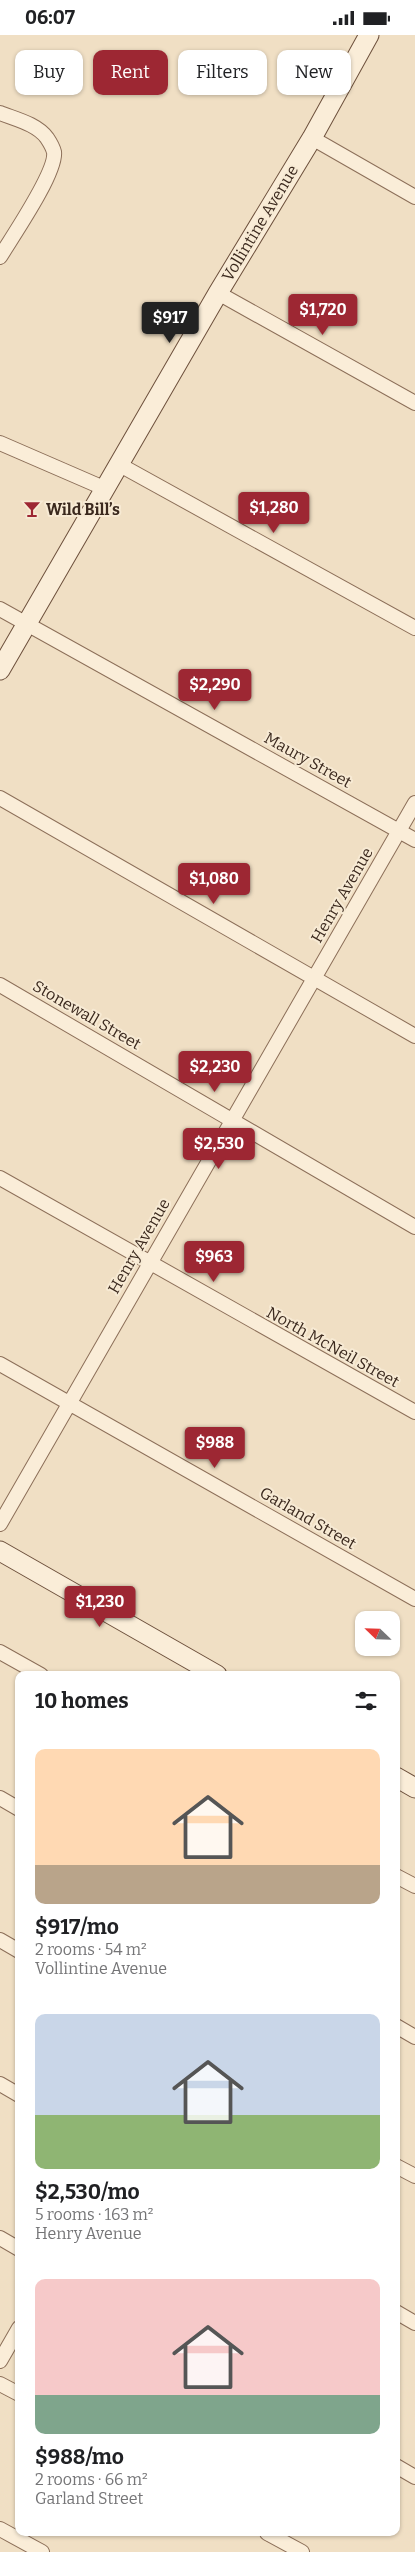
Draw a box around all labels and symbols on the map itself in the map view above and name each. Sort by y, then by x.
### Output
street label: Vollintine Avenue [218,161,302,285]
pin: $1,720 [282,293,364,336]
pin: $917 [140,301,200,344]
pin: $1,280 [233,491,315,534]
bar icon: Wild Bill’s [22,499,42,519]
place label: Wild Bill’s [46,500,120,519]
pin: $2,290 [174,669,256,711]
street label: Maury Street [261,728,355,792]
street label: Henry Avenue [307,844,377,946]
pin: $1,080 [173,863,255,905]
street label: Stonewall Street [30,976,145,1054]
pin: $2,230 [174,1051,256,1093]
pin: $2,530 [178,1127,260,1170]
street label: Henry Avenue [104,1195,174,1297]
pin: $963 [184,1241,244,1283]
street label: North McNeil Street [263,1303,403,1391]
pin: $988 [185,1427,245,1469]
street label: Garland Street [256,1483,360,1553]
pin: $1,230 [59,1585,141,1628]
north arrow [355,1611,400,1656]

